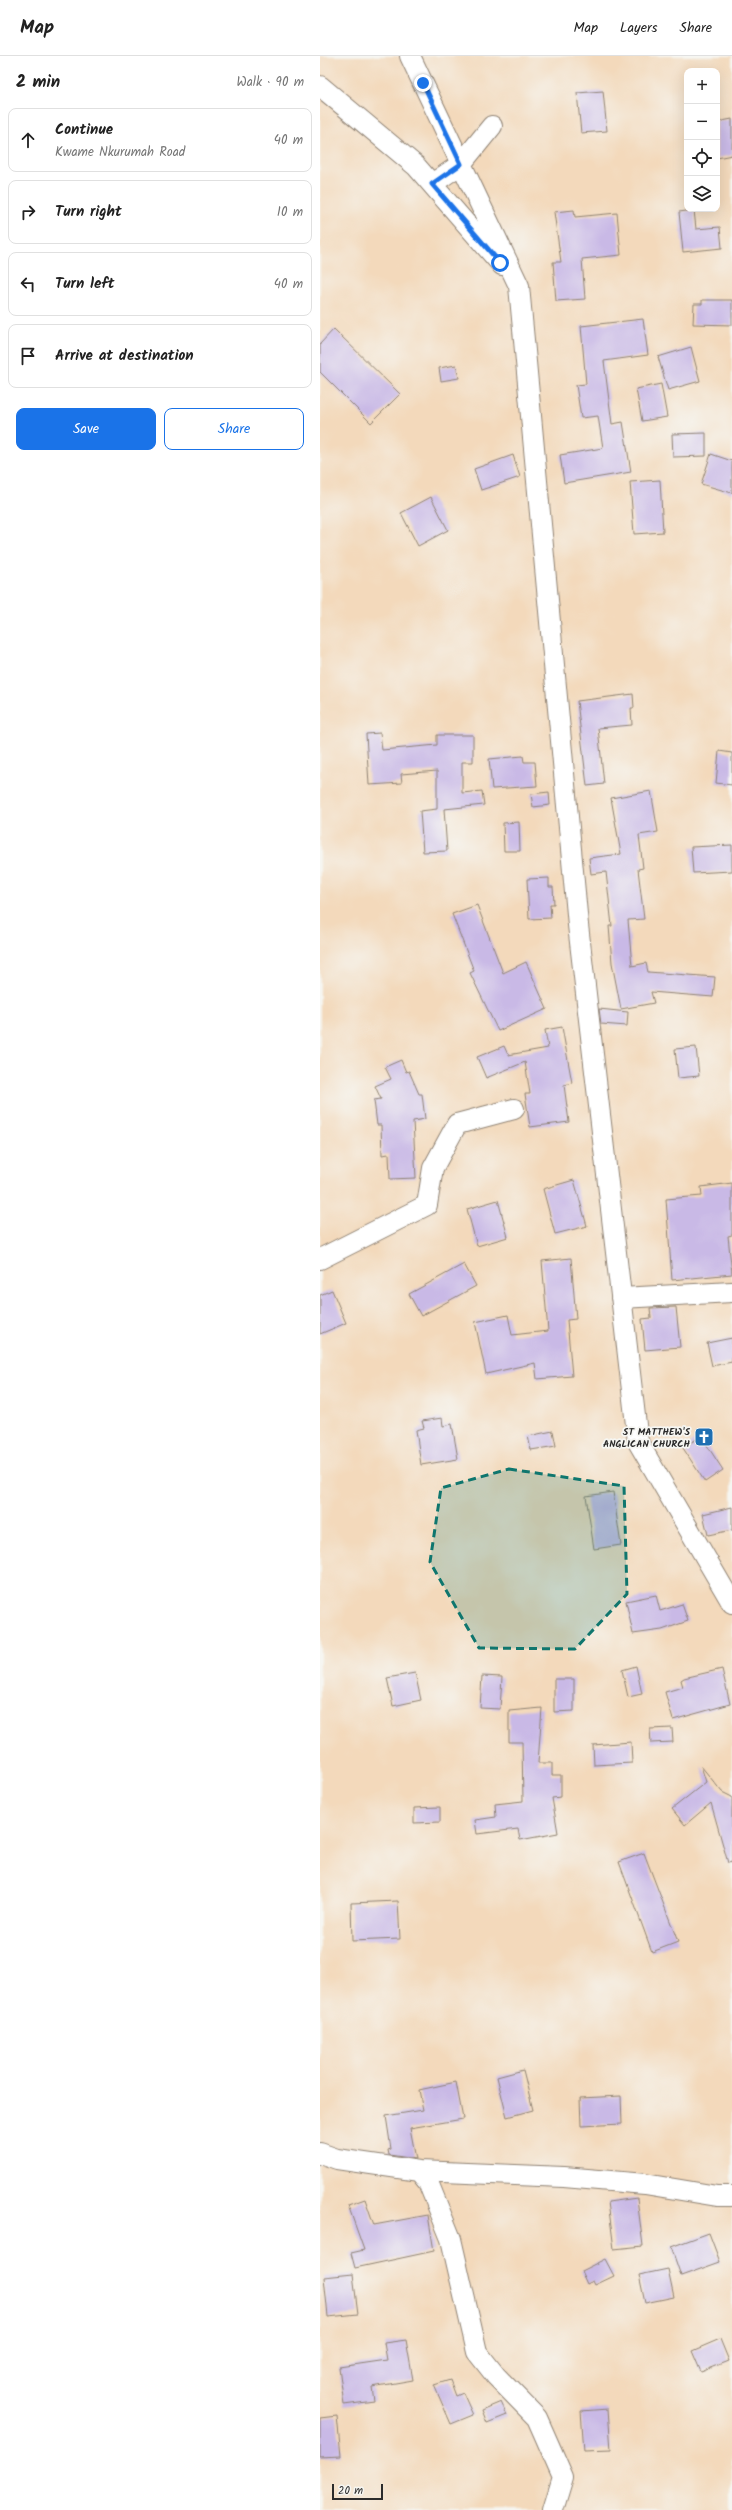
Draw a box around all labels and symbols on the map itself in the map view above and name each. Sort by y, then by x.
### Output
route end [414,74,432,92]
route start [491,254,509,272]
place label: ST MATTHEW'S ANGLICAN CHURCH [603,1424,690,1452]
church icon: ST MATTHEW'S ANGLICAN CHURCH [693,1426,715,1448]
scale bar [332,2482,383,2501]

